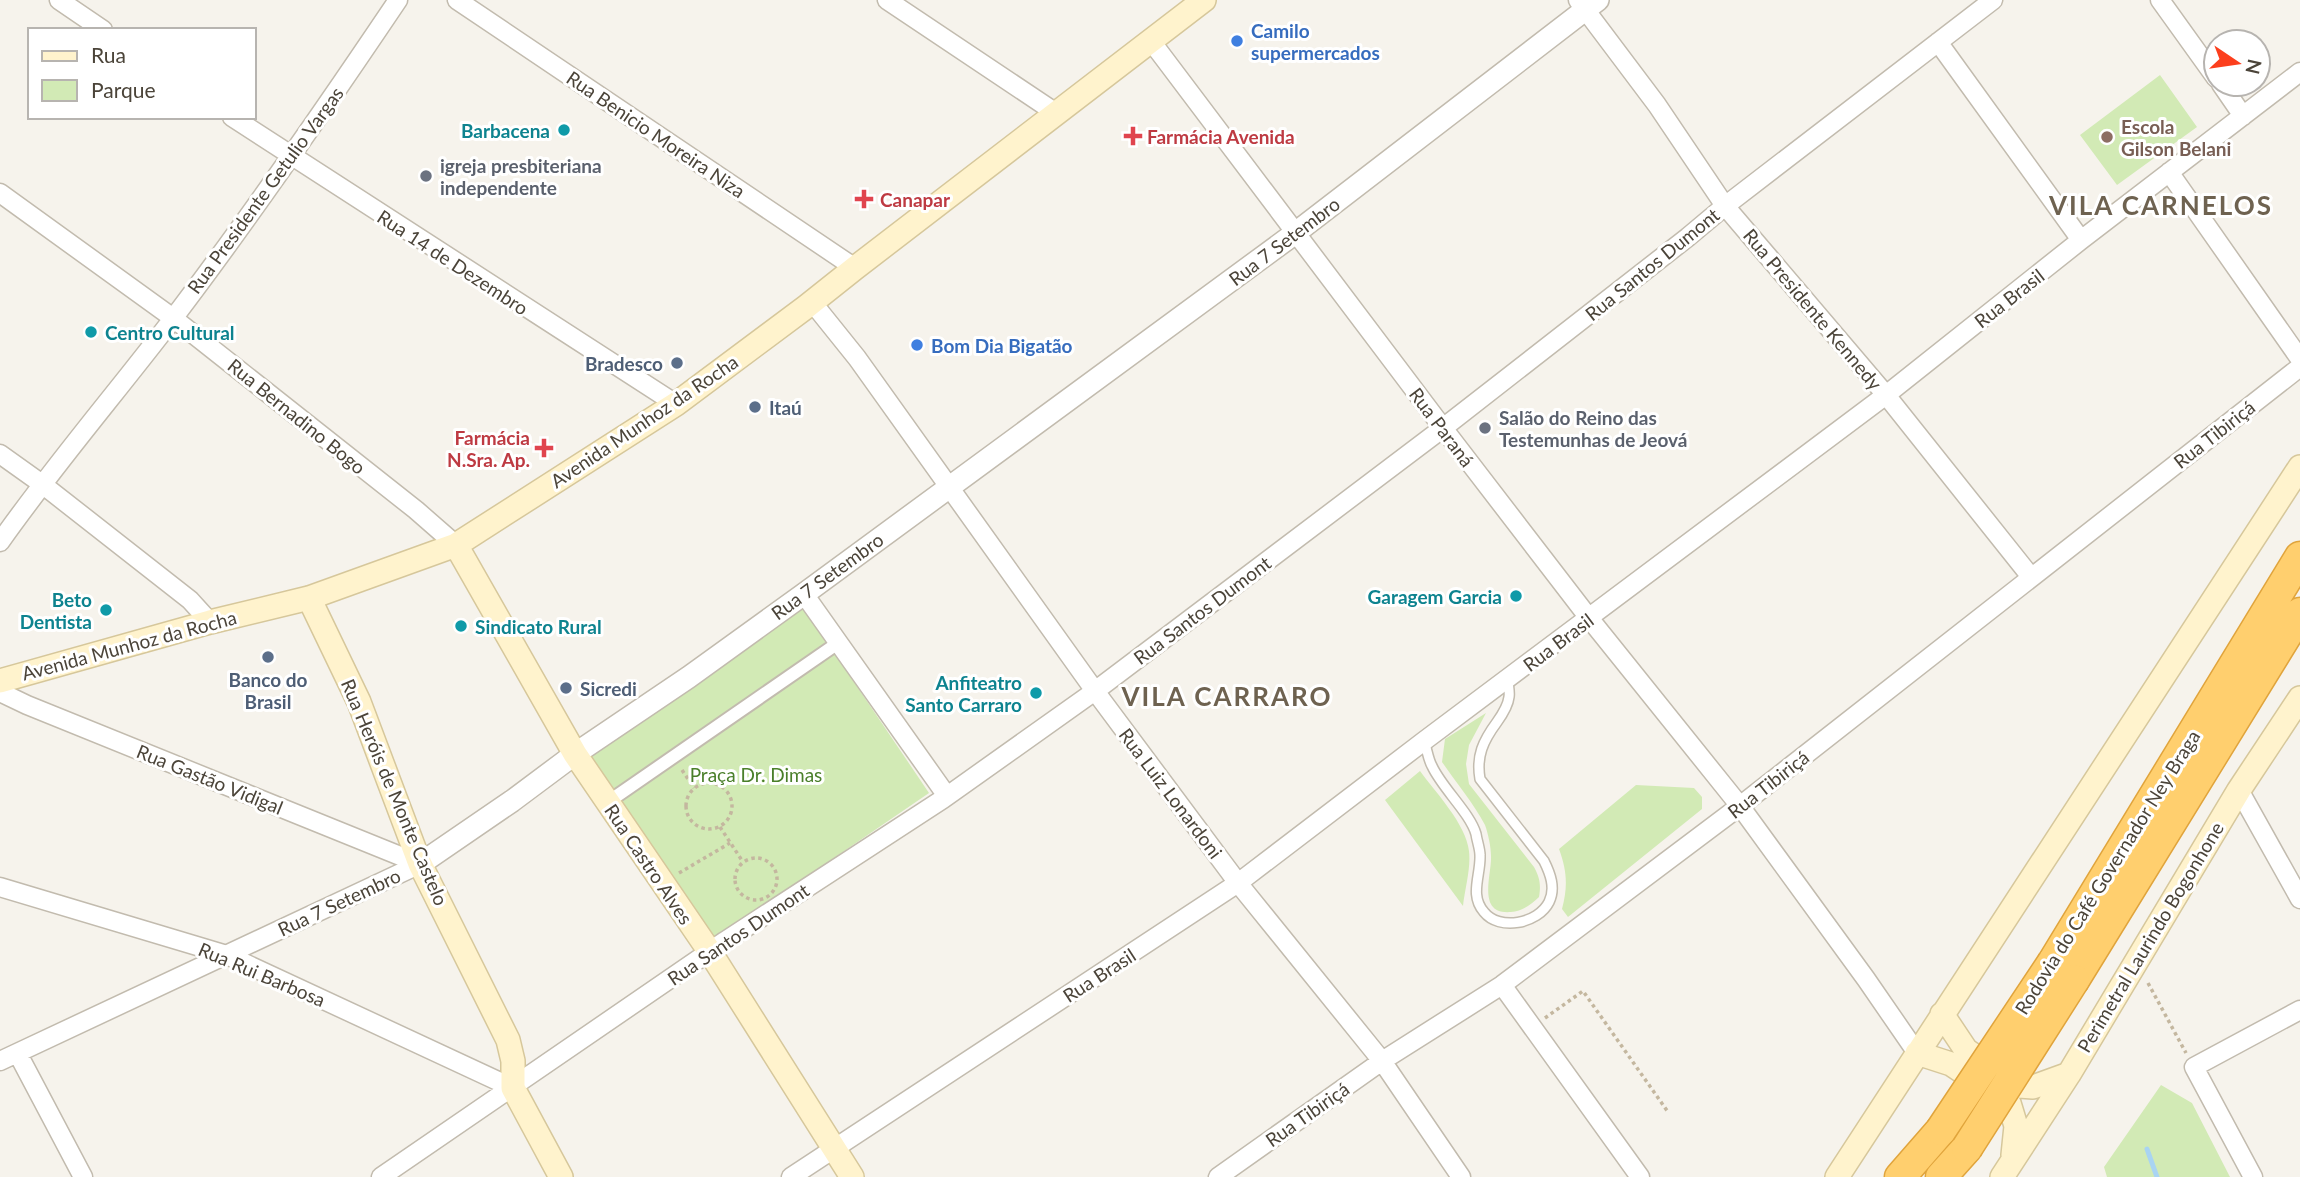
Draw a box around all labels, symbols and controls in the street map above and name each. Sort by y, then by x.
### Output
place label: Camilo supermercados [1251,19,1380,64]
legend [28,28,256,119]
north arrow [2202,28,2272,98]
marker: Camilo supermercados [1229,33,1245,49]
text: Rua [91,42,126,67]
text: N [2241,57,2267,77]
street label: Rua Benicio Moreira Niza [562,66,750,202]
text: Parque [91,77,156,102]
street label: Rua Presidente Getulio Vargas [182,82,348,298]
place label: Escola Gilson Belani [2121,115,2231,160]
place label: Barbacena [461,119,550,142]
marker: Barbacena [556,122,572,138]
place label: Farmácia Avenida [1147,125,1295,148]
marker: Farmácia Avenida [1125,128,1141,144]
marker: Escola Gilson Belani [2099,129,2115,145]
place label: igreja presbiteriana independente [440,154,602,199]
marker: igreja presbiteriana independente [418,168,434,184]
place label: Canapar [880,188,951,211]
marker: Canapar [854,189,874,209]
district label: VILA CARNELOS [2048,189,2273,221]
street label: Rua 7 Setembro [1224,192,1344,290]
street label: Rua Santos Dumont [1580,203,1724,325]
street label: Rua 14 de Dezembro [373,205,533,319]
street label: Rua Presidente Kennedy [1739,224,1887,394]
street label: Rua Brasil [1970,264,2048,332]
place label: Centro Cultural [105,321,235,344]
marker: Centro Cultural [83,324,99,340]
place label: Bom Dia Bigatão [931,334,1073,357]
marker: Bom Dia Bigatão [909,337,925,353]
street label: Avenida Munhoz da Rocha [546,350,742,492]
place label: Bradesco [585,352,663,375]
street label: Rua Bernadino Bogo [224,353,370,479]
marker: Bradesco [669,355,685,371]
street label: Rua Paraná [1405,383,1479,471]
street label: Rua Tibiriçá [2169,395,2259,473]
place label: Itaú [769,396,802,419]
marker: Itaú [747,399,763,415]
place label: Salão do Reino das Testemunhas de Jeová [1499,406,1687,451]
marker: Salão do Reino das Testemunhas de Jeová [1477,420,1493,436]
place label: Farmácia N.Sra. Ap. [447,426,530,471]
marker: Farmácia N.Sra. Ap. [536,440,552,456]
street label: Rua 7 Setembro [766,528,888,624]
street label: Rua Santos Dumont [1129,551,1275,669]
place label: Garagem Garcia [1368,585,1502,608]
place label: Beto Dentista [20,588,92,633]
marker: Garagem Garcia [1508,588,1524,604]
marker: Beto Dentista [98,602,114,618]
street label: Avenida Munhoz da Rocha [19,605,239,685]
street label: Rua Brasil [1518,608,1598,676]
place label: Sindicato Rural [475,615,602,638]
marker: Sindicato Rural [453,618,469,634]
marker: Banco do Brasil [260,649,276,665]
place label: Banco do Brasil [229,668,308,713]
place label: Anfiteatro Santo Carraro [905,671,1022,716]
street label: Rua Heróis de Monte Castelo [337,675,453,909]
place label: Sicredi [580,677,637,700]
marker: Sicredi [558,680,574,696]
district label: VILA CARRARO [1121,680,1333,712]
marker: Anfiteatro Santo Carraro [1028,685,1044,701]
street label: Rua Luiz Lonardoni [1114,723,1228,863]
street label: Rodovia do Café Governador Ney Braga [2010,726,2204,1018]
street label: Rua Gastão Vidigal [134,739,286,819]
street label: Rua Tibiriçá [1723,745,1813,823]
park label: Praça Dr. Dimas [690,763,822,786]
street label: Rua Castro Alves [600,799,698,929]
street label: Perimetral Laurindo Bogonhone [2072,818,2228,1056]
street label: Rua 7 Setembro [274,863,404,941]
street label: Rua Santos Dumont [663,878,813,990]
street label: Rua Rui Barbosa [195,937,329,1011]
street label: Rua Brasil [1058,943,1140,1007]
street label: Rua Tibiriçá [1261,1077,1353,1151]

